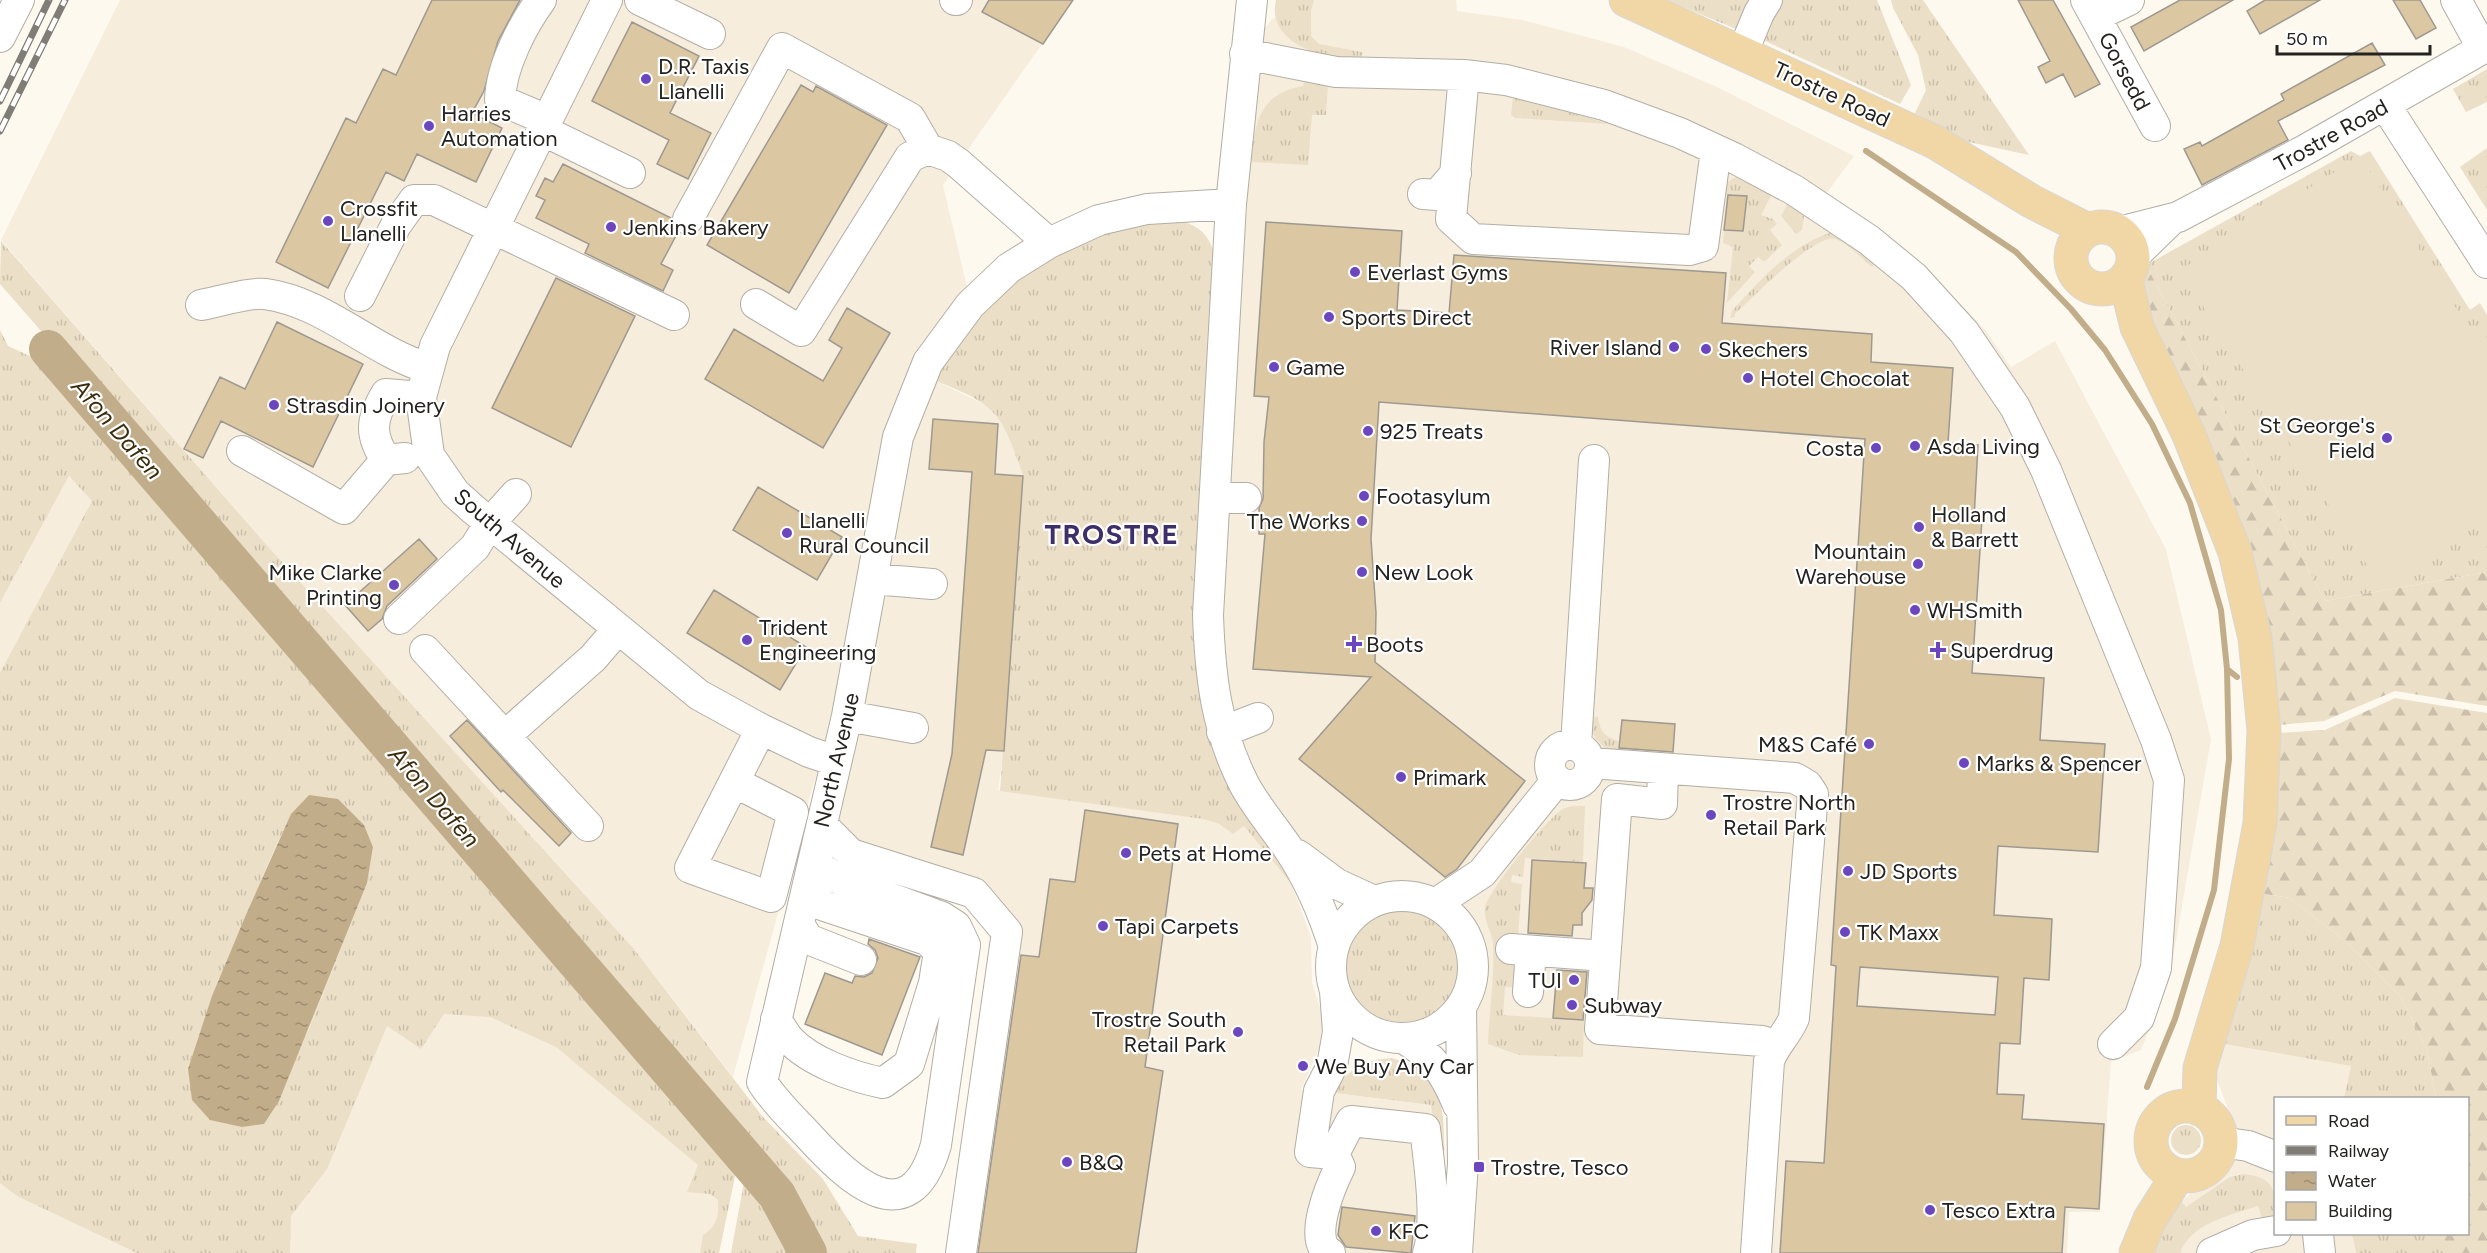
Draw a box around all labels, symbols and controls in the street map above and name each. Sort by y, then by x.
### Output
scale bar [2277,18,2430,56]
street label: Gorsedd [2093,27,2156,115]
text: 50 m [2286,28,2328,50]
place label: D.R. Taxis Llanelli [658,53,749,105]
street label: Trostre Road [1769,56,1894,133]
marker: D.R. Taxis Llanelli [639,72,653,86]
street label: Trostre Road [2270,93,2393,178]
place label: Harries Automation [441,100,558,152]
marker: Harries Automation [422,119,436,133]
place label: Crossfit Llanelli [340,195,418,247]
marker: Crossfit Llanelli [321,214,335,228]
place label: Jenkins Bakery [623,214,769,241]
marker: Jenkins Bakery [604,220,618,234]
place label: Everlast Gyms [1367,259,1508,286]
marker: Everlast Gyms [1348,265,1362,279]
place label: Sports Direct [1341,304,1472,331]
marker: Sports Direct [1322,310,1336,324]
place label: River Island [1550,334,1662,361]
place label: Skechers [1718,336,1808,363]
marker: River Island [1667,340,1681,354]
marker: Skechers [1699,342,1713,356]
place label: Game [1286,354,1345,381]
marker: Game [1267,360,1281,374]
place label: Hotel Chocolat [1760,365,1910,392]
marker: Hotel Chocolat [1741,371,1755,385]
water label: Afon Dafen [65,372,169,485]
place label: Strasdin Joinery [286,392,445,419]
marker: Strasdin Joinery [267,398,281,412]
place label: St George's Field [2259,412,2375,464]
place label: 925 Treats [1380,418,1483,445]
marker: 925 Treats [1361,424,1375,438]
marker: St George's Field [2380,431,2394,445]
place label: Asda Living [1927,433,2040,460]
place label: Costa [1806,435,1864,462]
marker: Asda Living [1908,439,1922,453]
marker: Costa [1869,441,1883,455]
street label: South Avenue [448,483,571,594]
place label: Footasylum [1376,483,1490,510]
marker: Footasylum [1357,489,1371,503]
place label: Holland & Barrett [1931,501,2019,553]
place label: Llanelli Rural Council [799,507,929,559]
place label: The Works [1247,508,1350,535]
marker: The Works [1355,514,1369,528]
district label: TROSTRE [1045,517,1179,551]
marker: Holland & Barrett [1912,520,1926,534]
marker: Llanelli Rural Council [780,526,794,540]
place label: Mountain Warehouse [1796,538,1906,590]
marker: Mountain Warehouse [1911,557,1925,571]
place label: Mike Clarke Printing [269,559,382,611]
place label: New Look [1374,559,1473,586]
marker: New Look [1355,565,1369,579]
marker: Mike Clarke Printing [387,578,401,592]
place label: WHSmith [1927,597,2023,624]
marker: WHSmith [1908,603,1922,617]
place label: Trident Engineering [759,614,876,666]
place label: Boots [1366,631,1424,658]
marker: Trident Engineering [740,633,754,647]
marker: Boots [1347,637,1361,651]
place label: Superdrug [1950,637,2054,664]
marker: Superdrug [1931,643,1945,657]
street label: North Avenue [808,690,865,830]
place label: M&S Café [1758,731,1857,758]
marker: M&S Café [1862,737,1876,751]
water label: Afon Dafen [382,740,486,853]
place label: Marks & Spencer [1976,750,2142,777]
marker: Marks & Spencer [1957,756,1971,770]
place label: Primark [1413,764,1487,791]
marker: Primark [1394,770,1408,784]
place label: Trostre North Retail Park [1723,789,1856,841]
marker: Trostre North Retail Park [1704,808,1718,822]
place label: Pets at Home [1138,840,1272,867]
marker: Pets at Home [1119,846,1133,860]
place label: JD Sports [1860,858,1957,885]
marker: JD Sports [1841,864,1855,878]
place label: Tapi Carpets [1115,913,1239,940]
marker: Tapi Carpets [1096,919,1110,933]
place label: TK Maxx [1857,919,1939,946]
marker: TK Maxx [1838,925,1852,939]
place label: TUI [1528,967,1562,994]
marker: TUI [1567,973,1581,987]
place label: Subway [1584,992,1662,1019]
marker: Subway [1565,998,1579,1012]
place label: Trostre South Retail Park [1092,1006,1226,1058]
marker: Trostre South Retail Park [1231,1025,1245,1039]
place label: We Buy Any Car [1315,1053,1474,1080]
marker: We Buy Any Car [1296,1059,1310,1073]
legend [2274,1097,2469,1235]
text: Road [2328,1110,2369,1132]
text: Railway [2328,1140,2390,1162]
place label: B&Q [1079,1149,1124,1176]
place label: Trostre, Tesco [1491,1154,1628,1181]
marker: B&Q [1060,1155,1074,1169]
marker: Trostre, Tesco [1472,1160,1486,1174]
text: Water [2328,1170,2376,1192]
place label: Tesco Extra [1942,1197,2056,1224]
text: Building [2328,1200,2393,1222]
marker: Tesco Extra [1923,1203,1937,1217]
place label: KFC [1388,1218,1429,1245]
marker: KFC [1369,1224,1383,1238]

